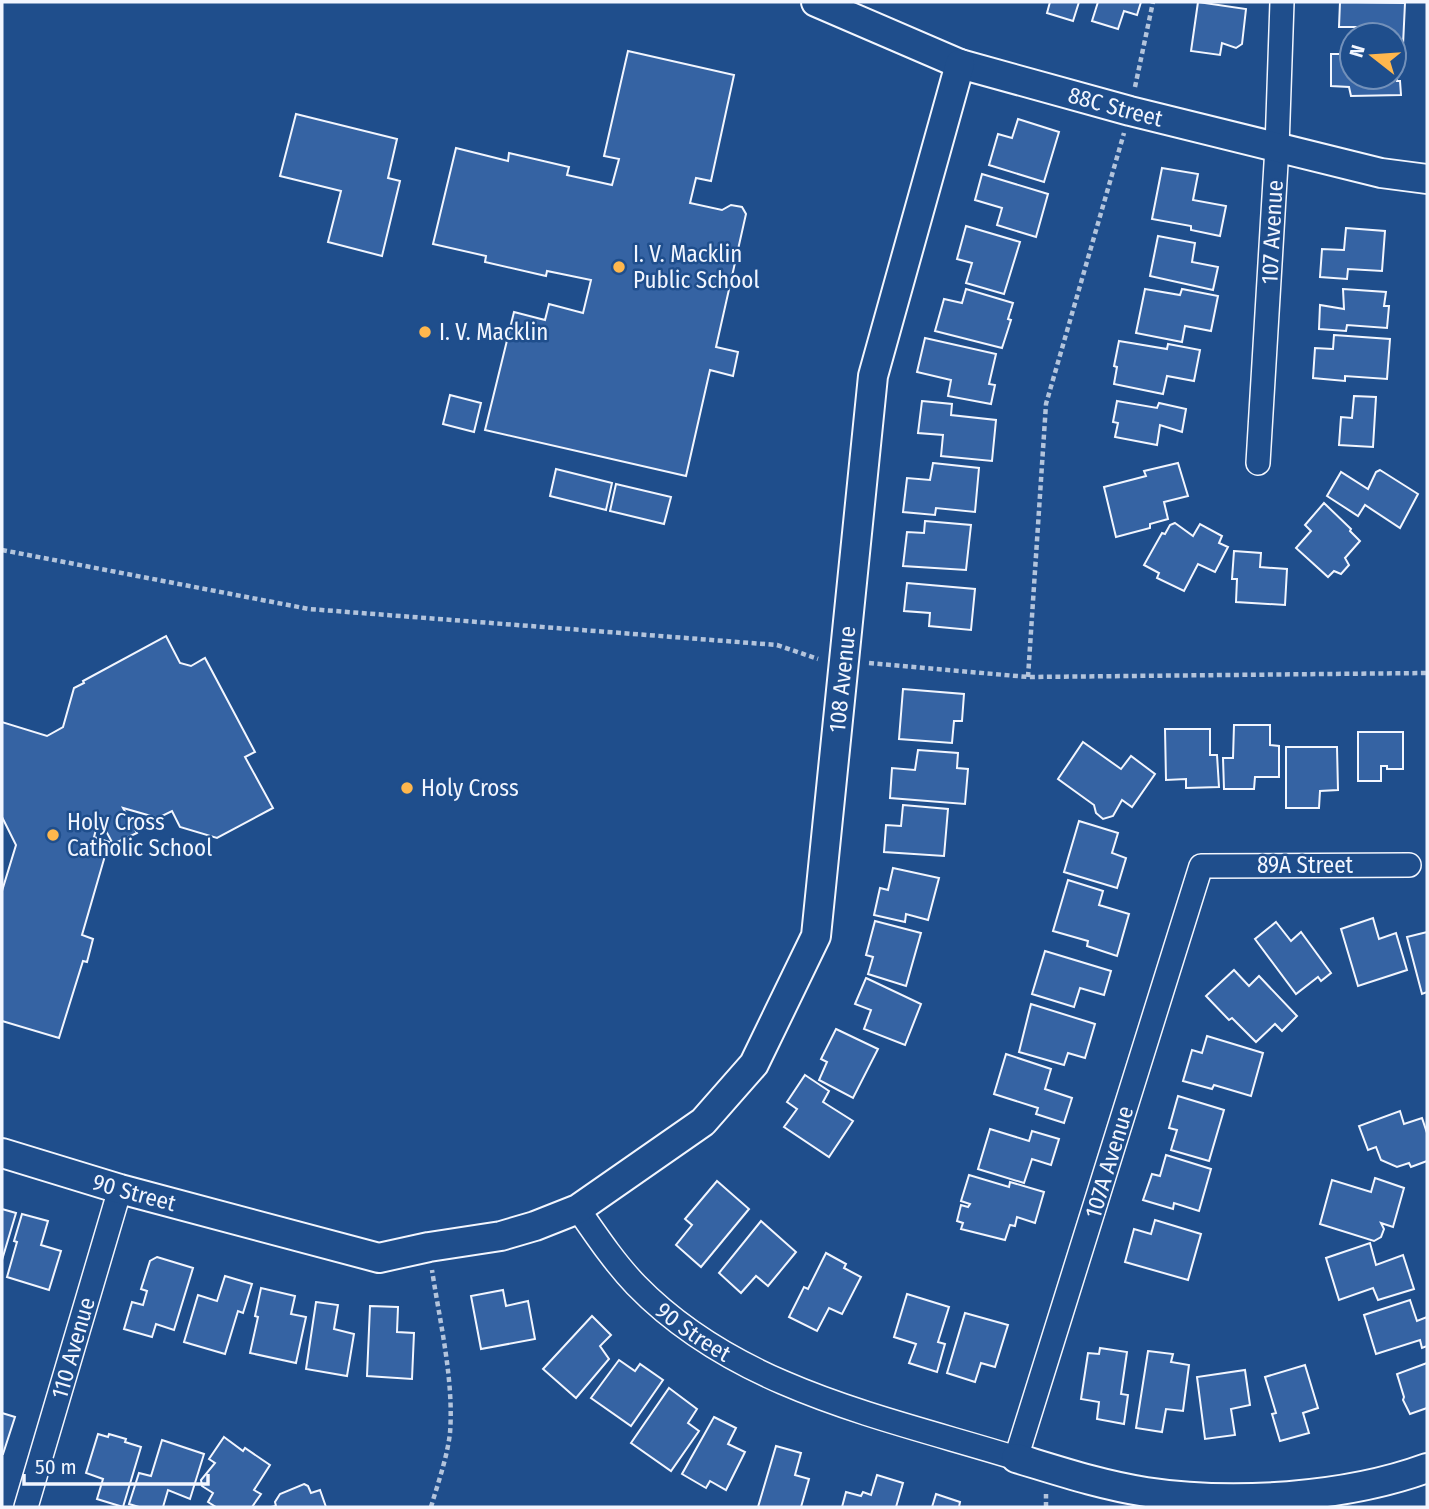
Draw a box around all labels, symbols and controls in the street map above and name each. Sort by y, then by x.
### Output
north arrow [1338,21,1408,91]
text: N [1345,42,1370,60]
street label: 88C Street [1065,81,1166,133]
street label: 107 Avenue [1255,179,1289,285]
place label: I. V. Macklin Public School [633,240,760,294]
marker: I. V. Macklin Public School [611,259,627,275]
place label: I. V. Macklin [439,318,548,346]
marker: I. V. Macklin [417,324,433,340]
street label: 108 Avenue [823,625,861,734]
place label: Holy Cross [421,774,519,802]
marker: Holy Cross [399,780,415,796]
place label: Holy Cross Catholic School [67,808,212,862]
marker: Holy Cross Catholic School [45,827,61,843]
street label: 89A Street [1257,851,1354,879]
street label: 107A Avenue [1079,1103,1139,1221]
street label: 90 Street [89,1167,179,1217]
street label: 110 Avenue [45,1294,101,1402]
street label: 90 Street [650,1296,736,1368]
scale bar [24,1442,208,1486]
text: 50 m [35,1454,77,1480]

